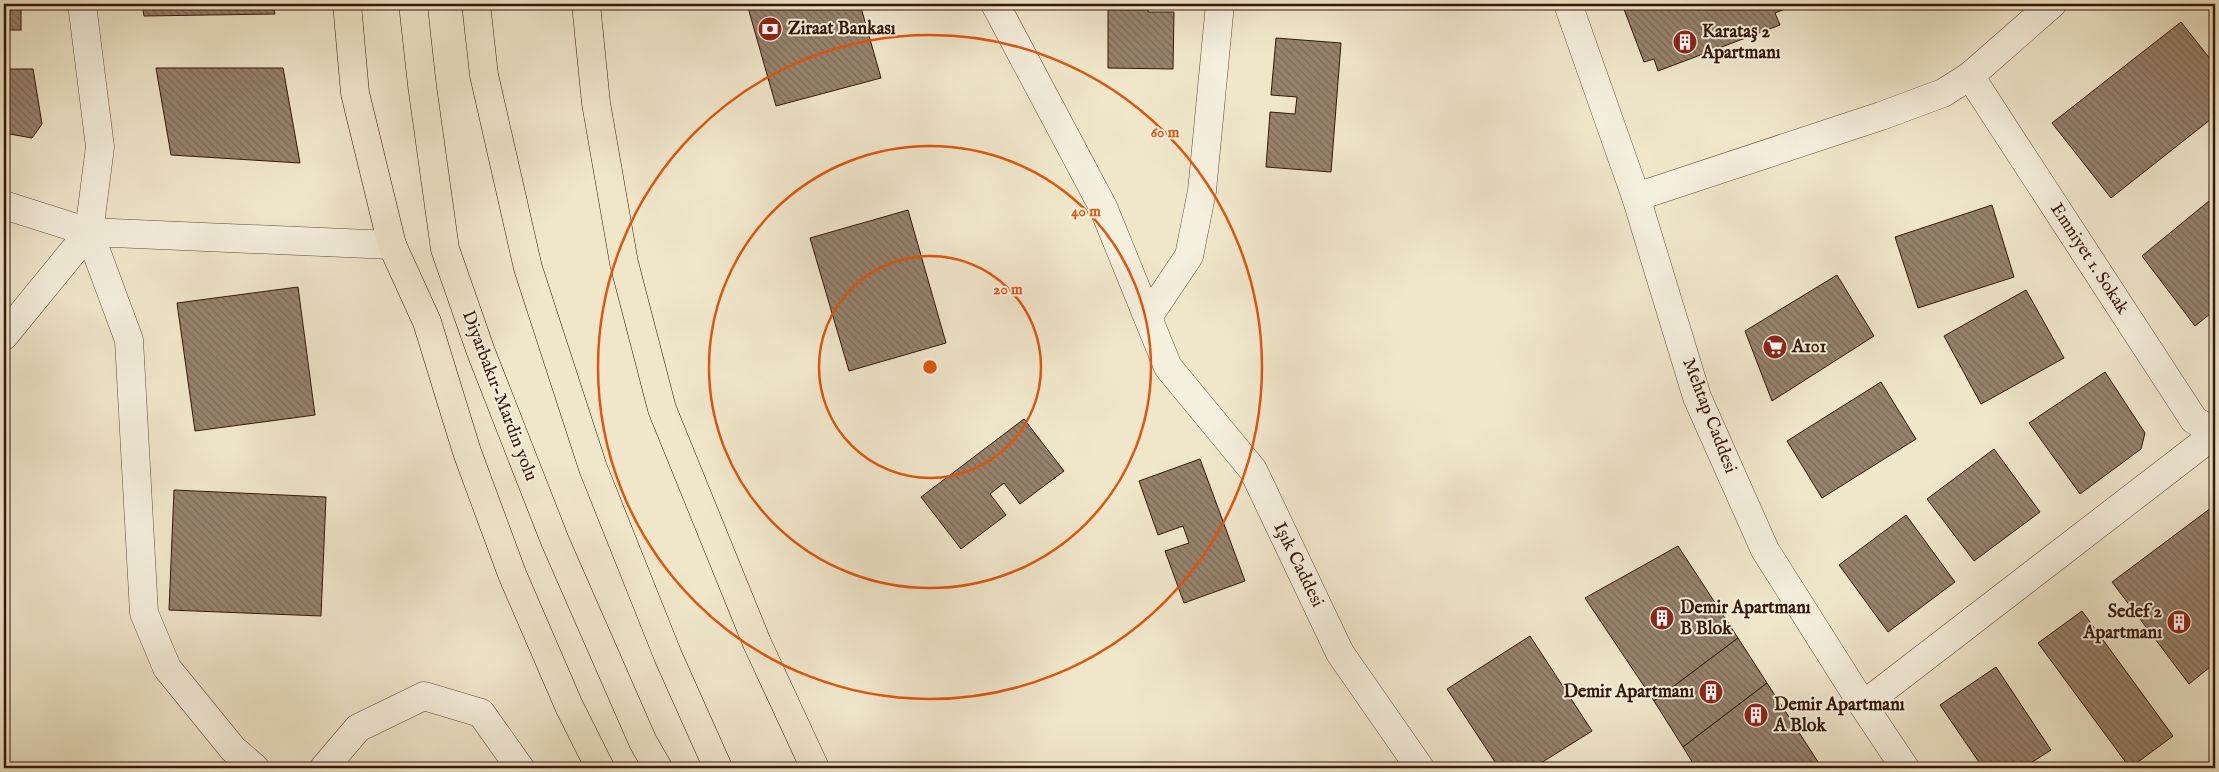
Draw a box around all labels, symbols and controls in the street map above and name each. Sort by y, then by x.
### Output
bank icon: Ziraat Bankası [757,16,783,42]
place label: Ziraat Bankası [788,18,896,41]
place label: Karataş 2 Apartmanı [1701,21,1781,65]
building icon: Karataş 2 Apartmanı [1672,29,1698,55]
text: 60 m [1151,123,1180,142]
street label: Emniyet 1. Sokak [2044,199,2134,319]
text: 40 m [1071,202,1101,221]
text: 20 m [993,280,1023,299]
street label: Diyarbakır-Mardin yolu [456,308,542,484]
supermarket icon: A101 [1762,334,1788,360]
place label: A101 [1791,336,1827,359]
street label: Mehtap Caddesi [1677,355,1742,477]
centre of rings [921,358,939,376]
street label: Işık Caddesi [1268,519,1329,611]
place label: Demir Apartmanı B Blok [1680,597,1811,641]
place label: Sedef 2 Apartmanı [2082,601,2163,645]
building icon: Demir Apartmanı B Blok [1649,605,1675,631]
building icon: Sedef 2 Apartmanı [2166,609,2192,635]
building icon: Demir Apartmanı [1698,679,1724,705]
place label: Demir Apartmanı [1563,681,1694,704]
place label: Demir Apartmanı A Blok [1773,694,1905,738]
building icon: Demir Apartmanı A Blok [1743,702,1769,728]

